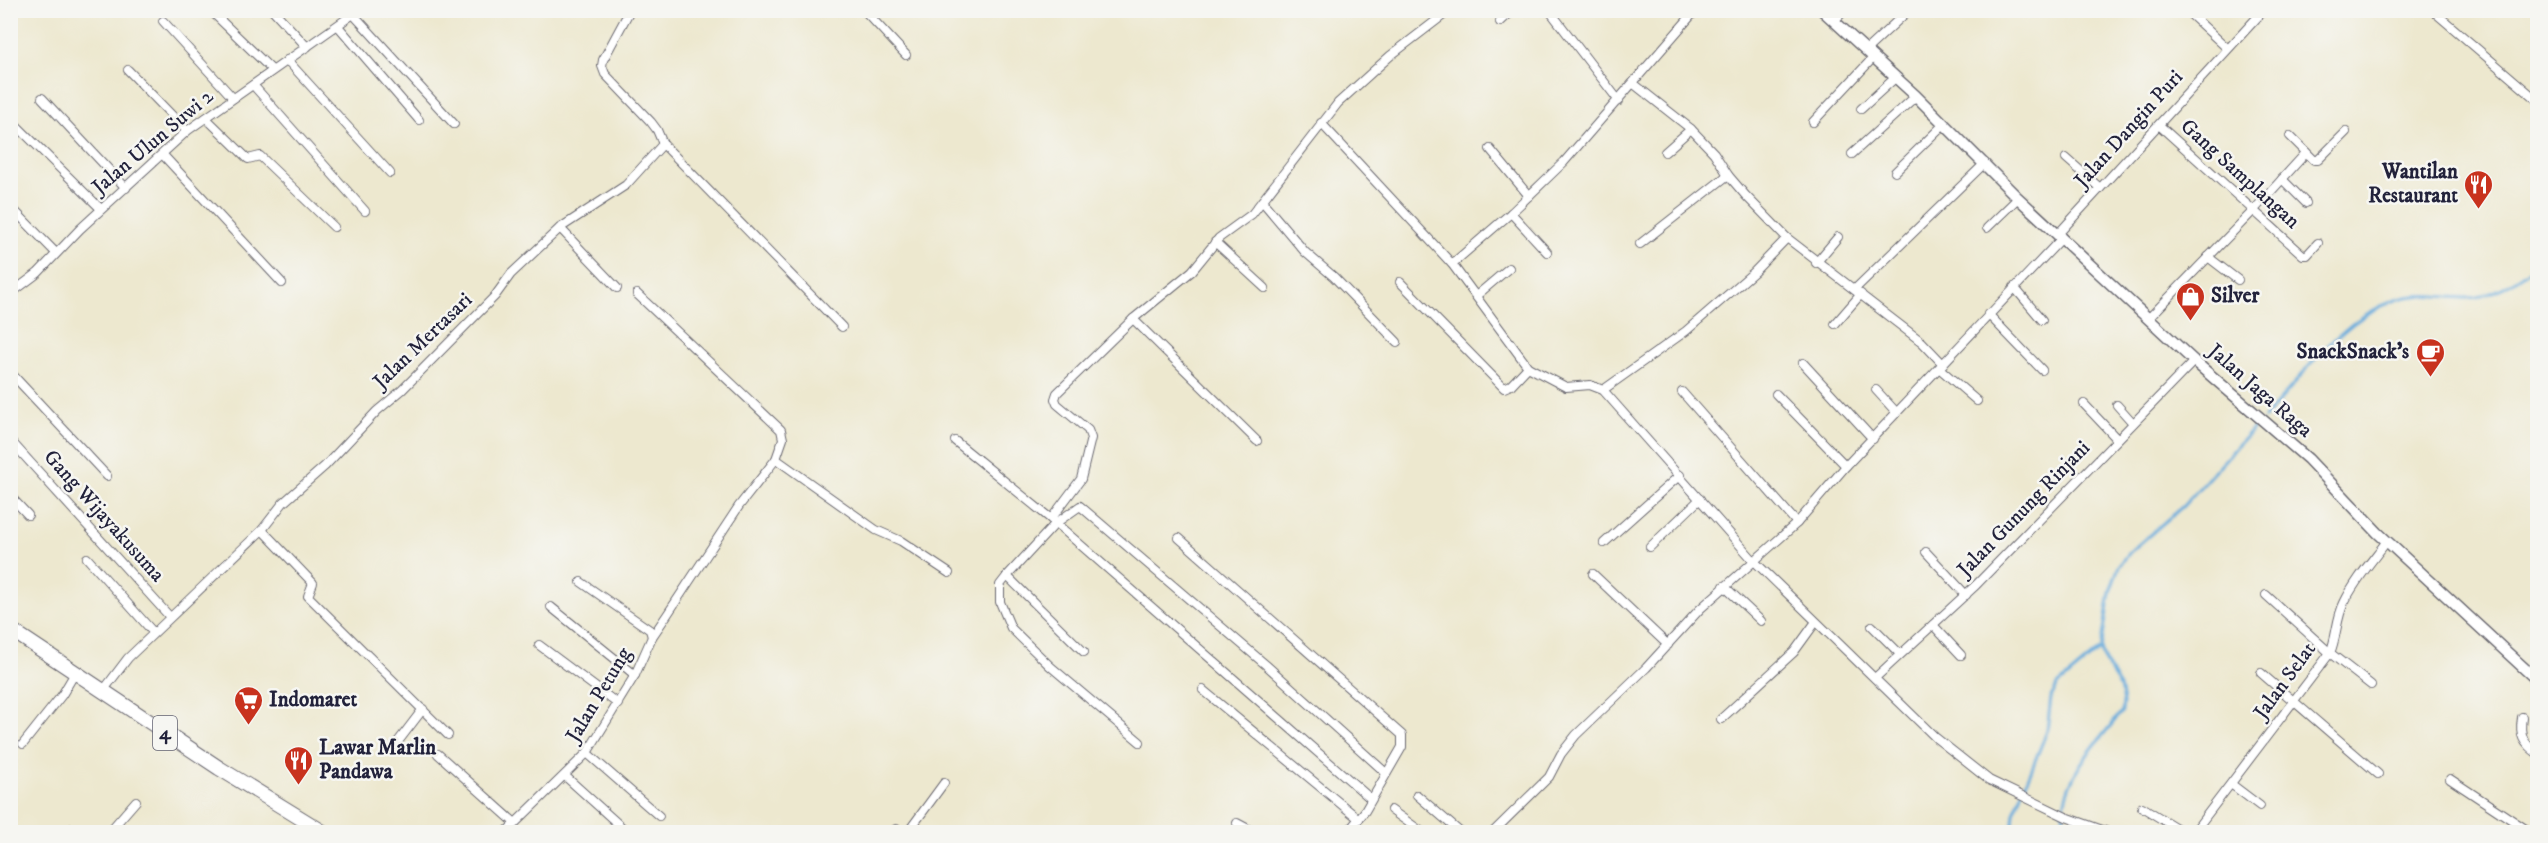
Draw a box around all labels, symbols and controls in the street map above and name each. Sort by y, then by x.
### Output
street label: Jalan Dangin Puri [2068,65,2189,195]
street label: Jalan Ulun Suwi 2 [85,83,220,202]
street label: Gang Samplangan [2175,114,2305,234]
place label: Wantilan Restaurant [2368,159,2459,209]
restaurant icon: Wantilan Restaurant [2463,168,2495,210]
shop icon: Silver [2174,280,2206,322]
place label: Silver [2211,283,2260,309]
street label: Jalan Mertasari [367,287,478,396]
cafe icon: SnackSnack's [2414,336,2446,378]
street label: Jalan Jaga Raga [2201,337,2318,444]
place label: SnackSnack's [2296,339,2409,365]
street label: Jalan Gunung Rinjani [1951,435,2096,584]
street label: Gang Wijayakusuma [38,445,170,588]
street label: Jalan Selat [2247,637,2322,726]
street label: Jalan Petung [559,642,638,749]
supermarket icon: Indomaret [232,684,264,726]
place label: Indomaret [269,687,357,713]
road number: 4 [153,716,177,750]
place label: Lawar Marlin Pandawa [319,735,437,785]
restaurant icon: Lawar Marlin Pandawa [282,744,314,786]

